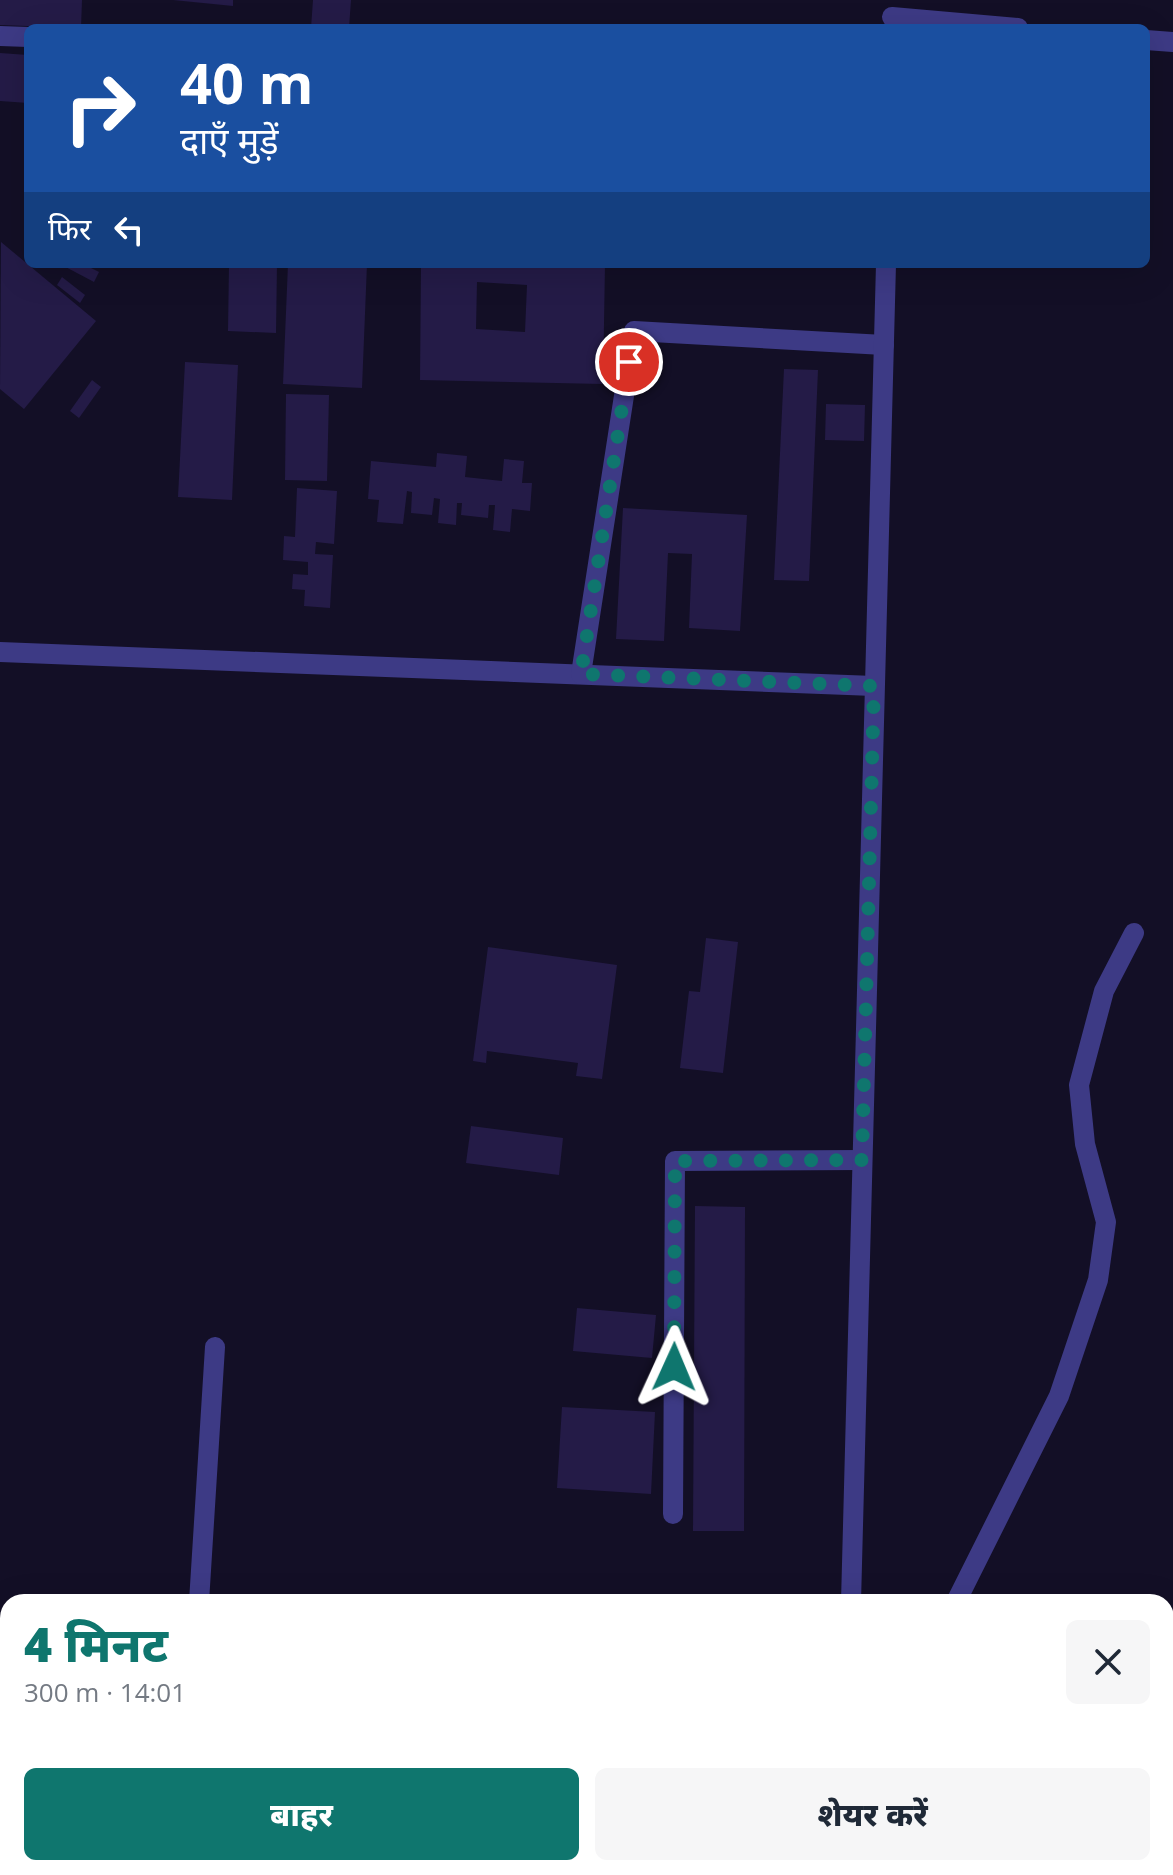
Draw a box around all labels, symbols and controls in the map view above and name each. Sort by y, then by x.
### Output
text: 40 m [180,44,314,120]
icon: right [48,56,152,160]
text: दाएँ मुड़ें [180,116,279,165]
text: फिर [48,208,91,249]
icon: left [107,208,151,252]
pin [595,328,663,396]
icon: arrive [607,340,651,384]
position arrow [632,1325,716,1409]
text: 4 मिनट [24,1611,168,1676]
button: close [1066,1620,1150,1704]
text: 300 m · 14:01 [24,1674,186,1710]
button: बाहर [24,1768,579,1860]
button: शेयर करें [595,1768,1150,1860]

